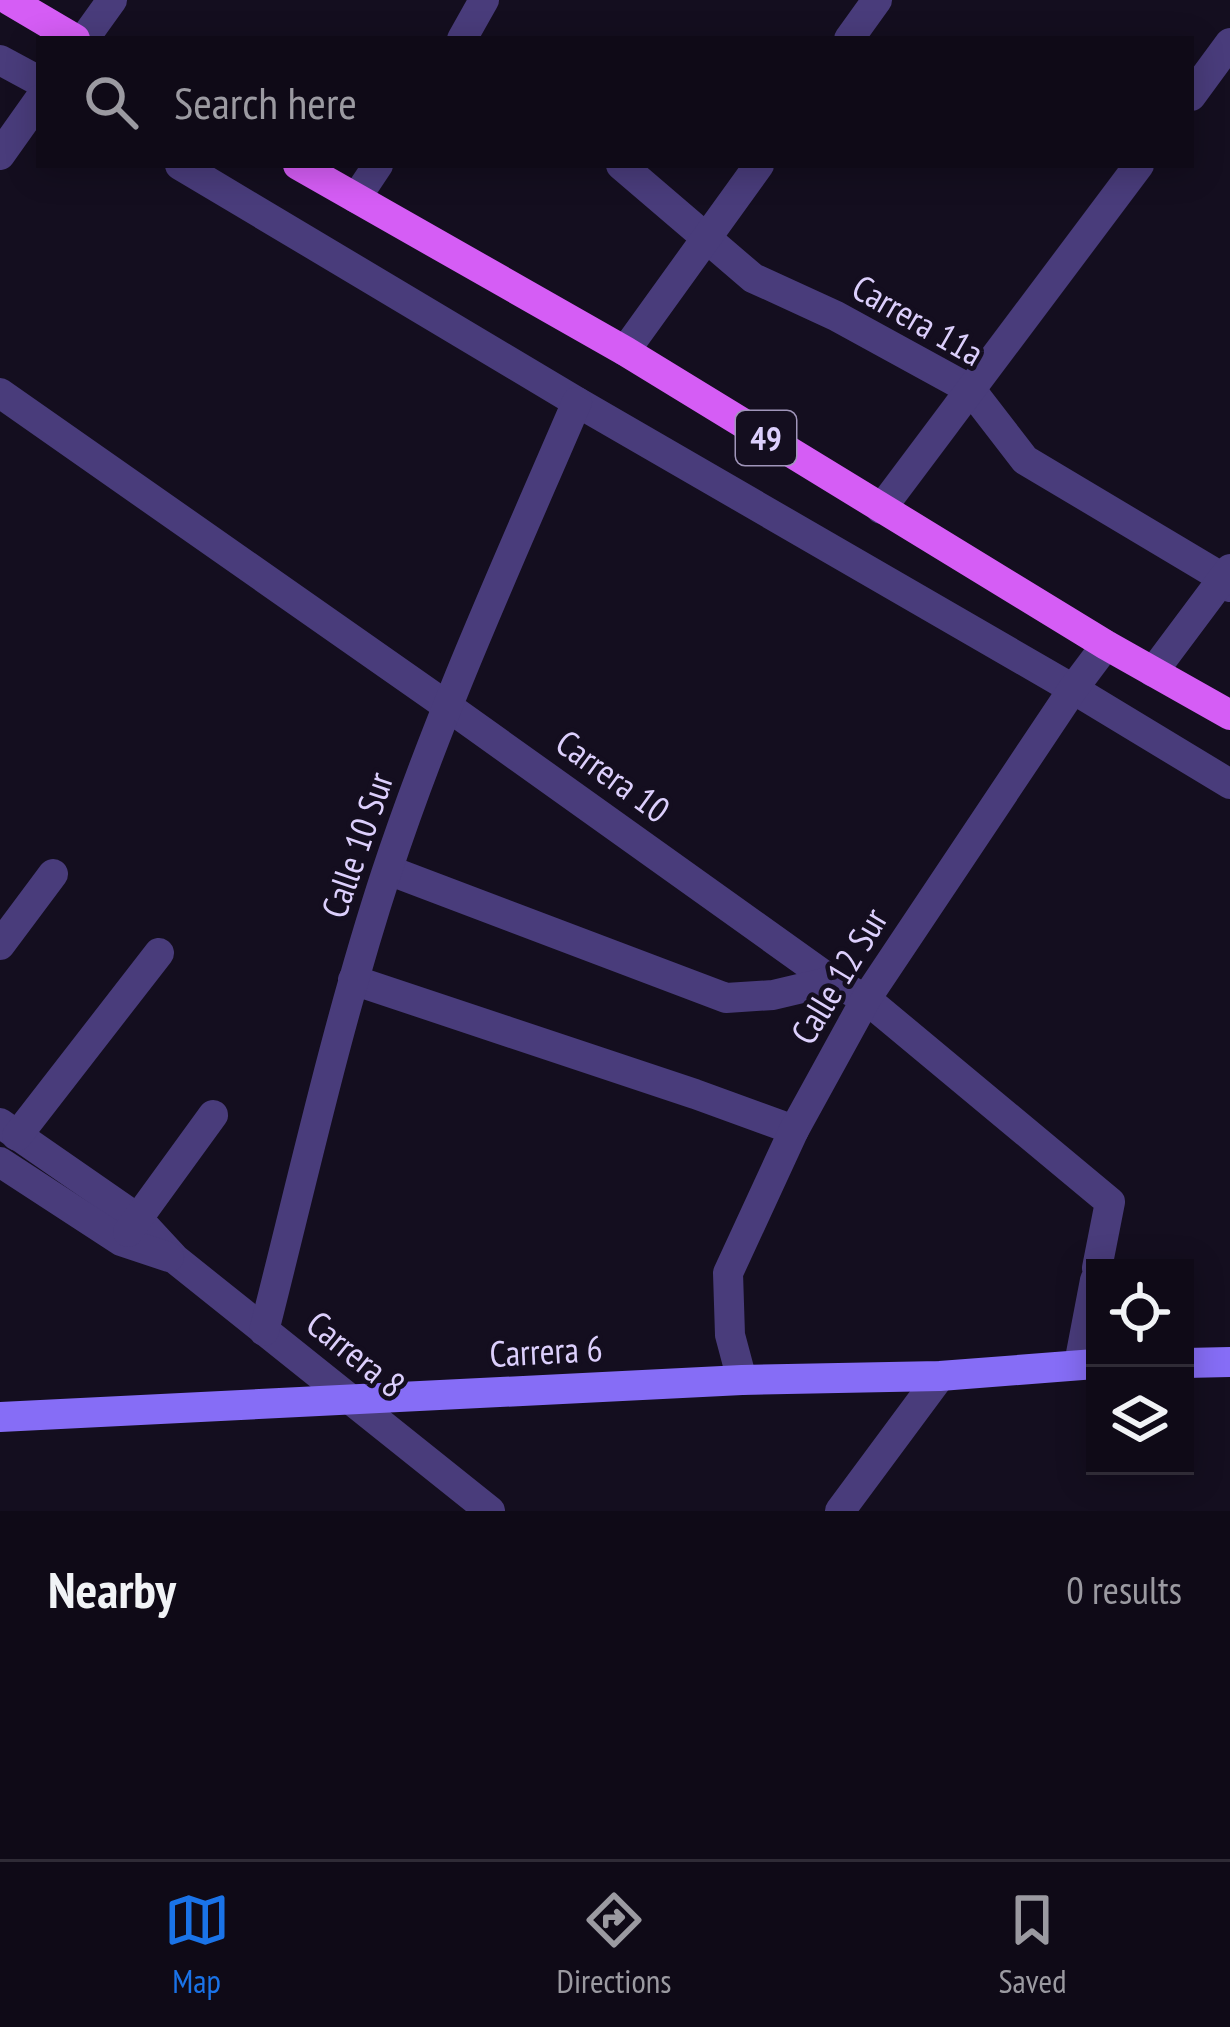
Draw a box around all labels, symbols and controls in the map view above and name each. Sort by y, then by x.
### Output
search box [36,36,1194,168]
icon: search [78,69,144,135]
text: Search here [174,73,357,131]
street label: Carrera 11a [844,263,992,376]
road number: 49 [736,411,796,465]
street label: Carrera 10 [547,719,679,833]
street label: Calle 10 Sur [310,766,403,924]
street label: Calle 12 Sur [780,899,898,1052]
map controls [1086,1259,1194,1475]
button: locate [1086,1259,1194,1367]
street label: Carrera 8 [298,1300,415,1407]
street label: Carrera 6 [488,1324,604,1377]
button: layers [1086,1367,1194,1475]
text: Nearby [48,1556,176,1622]
text: 0 results [1066,1564,1182,1615]
tab: Map [164,1887,230,2002]
tab: Directions [557,1887,671,2002]
tab: Saved [998,1887,1066,2002]

